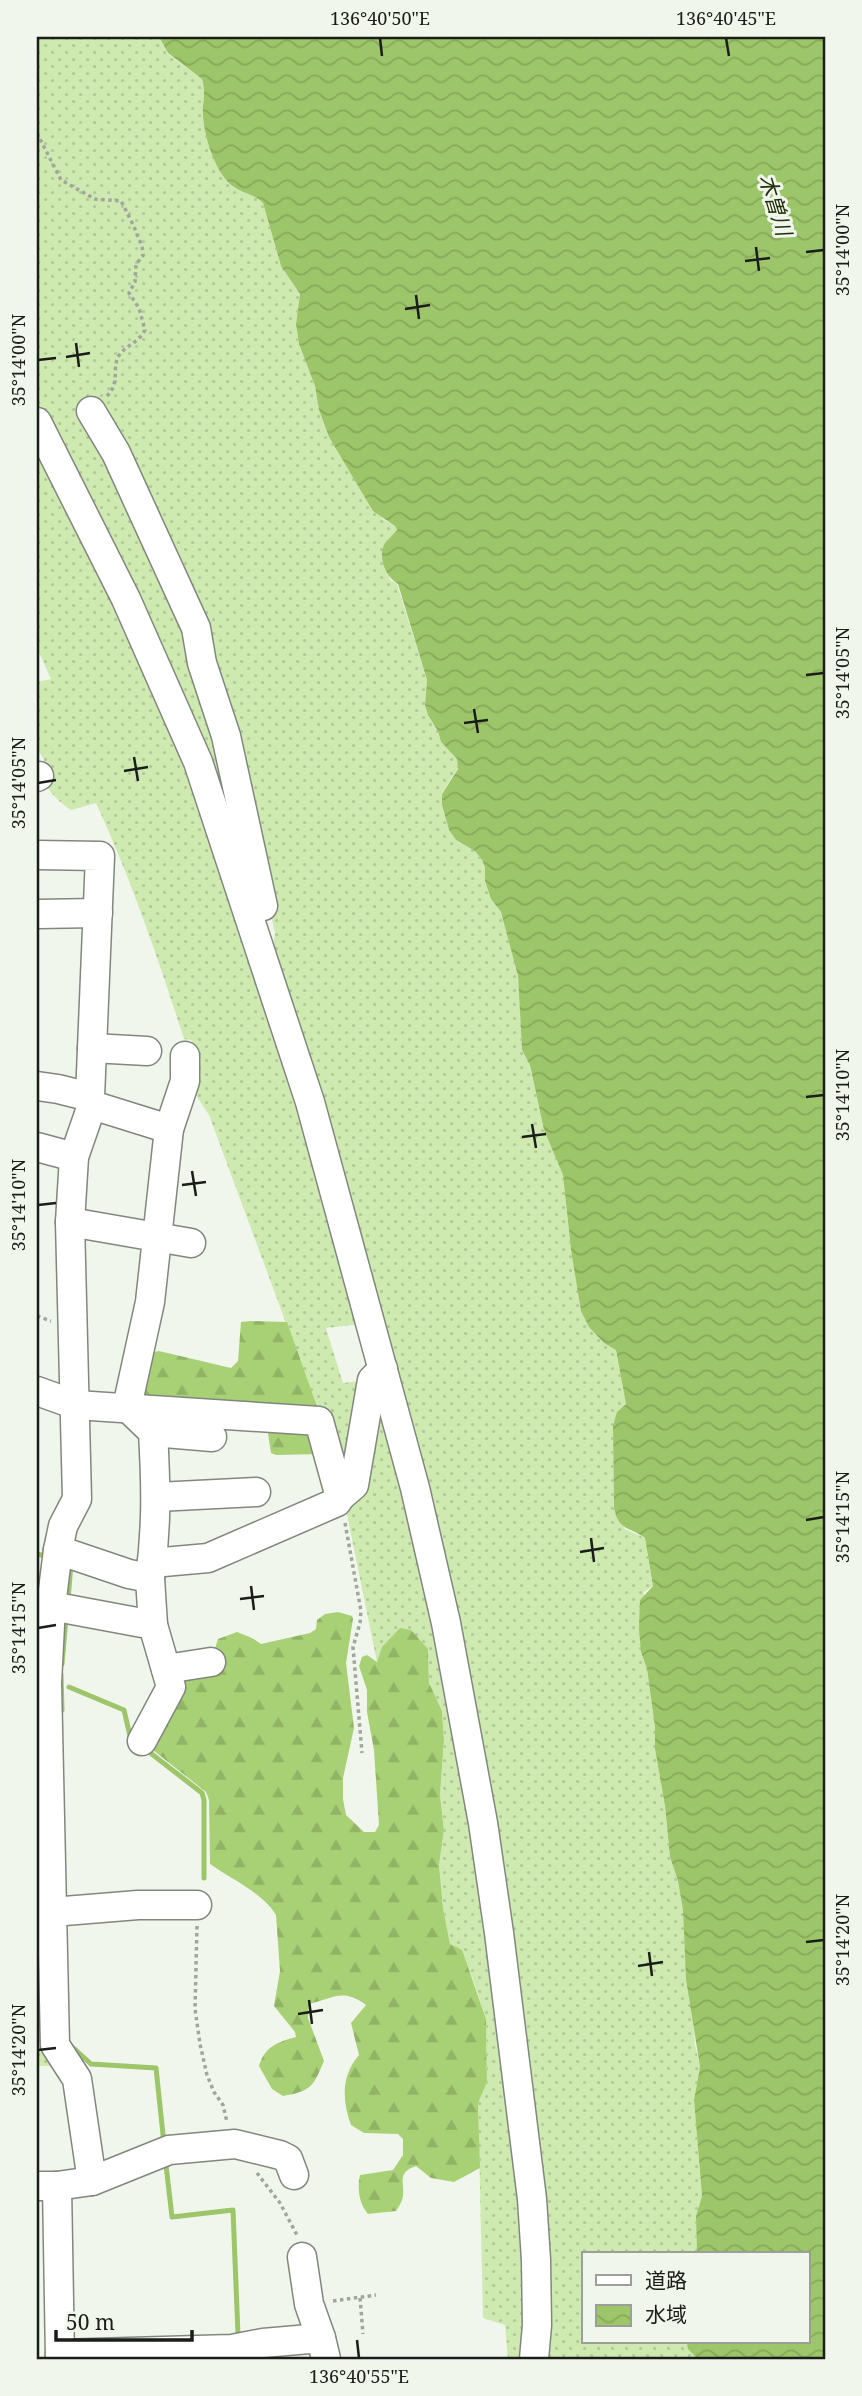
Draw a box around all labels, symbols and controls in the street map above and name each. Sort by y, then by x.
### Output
text: 136°40'50"E [330,6,430,30]
text: 136°40'45"E [676,6,776,30]
water label: 木曽川 [753,170,799,241]
text: 35°14'00"N [830,203,854,296]
text: 35°14'00"N [6,313,30,406]
text: 35°14'05"N [830,626,854,719]
text: 35°14'05"N [6,736,30,829]
text: 35°14'10"N [830,1048,854,1141]
text: 35°14'10"N [6,1158,30,1251]
text: 35°14'15"N [830,1470,854,1563]
text: 35°14'15"N [6,1581,30,1674]
text: 35°14'20"N [830,1893,854,1986]
text: 35°14'20"N [6,2003,30,2096]
legend [582,2252,810,2344]
text: 道路 [645,2266,687,2294]
scale bar [56,2298,192,2342]
text: 水域 [645,2300,687,2328]
text: 50 m [66,2308,115,2336]
text: 136°40'55"E [309,2364,409,2388]

